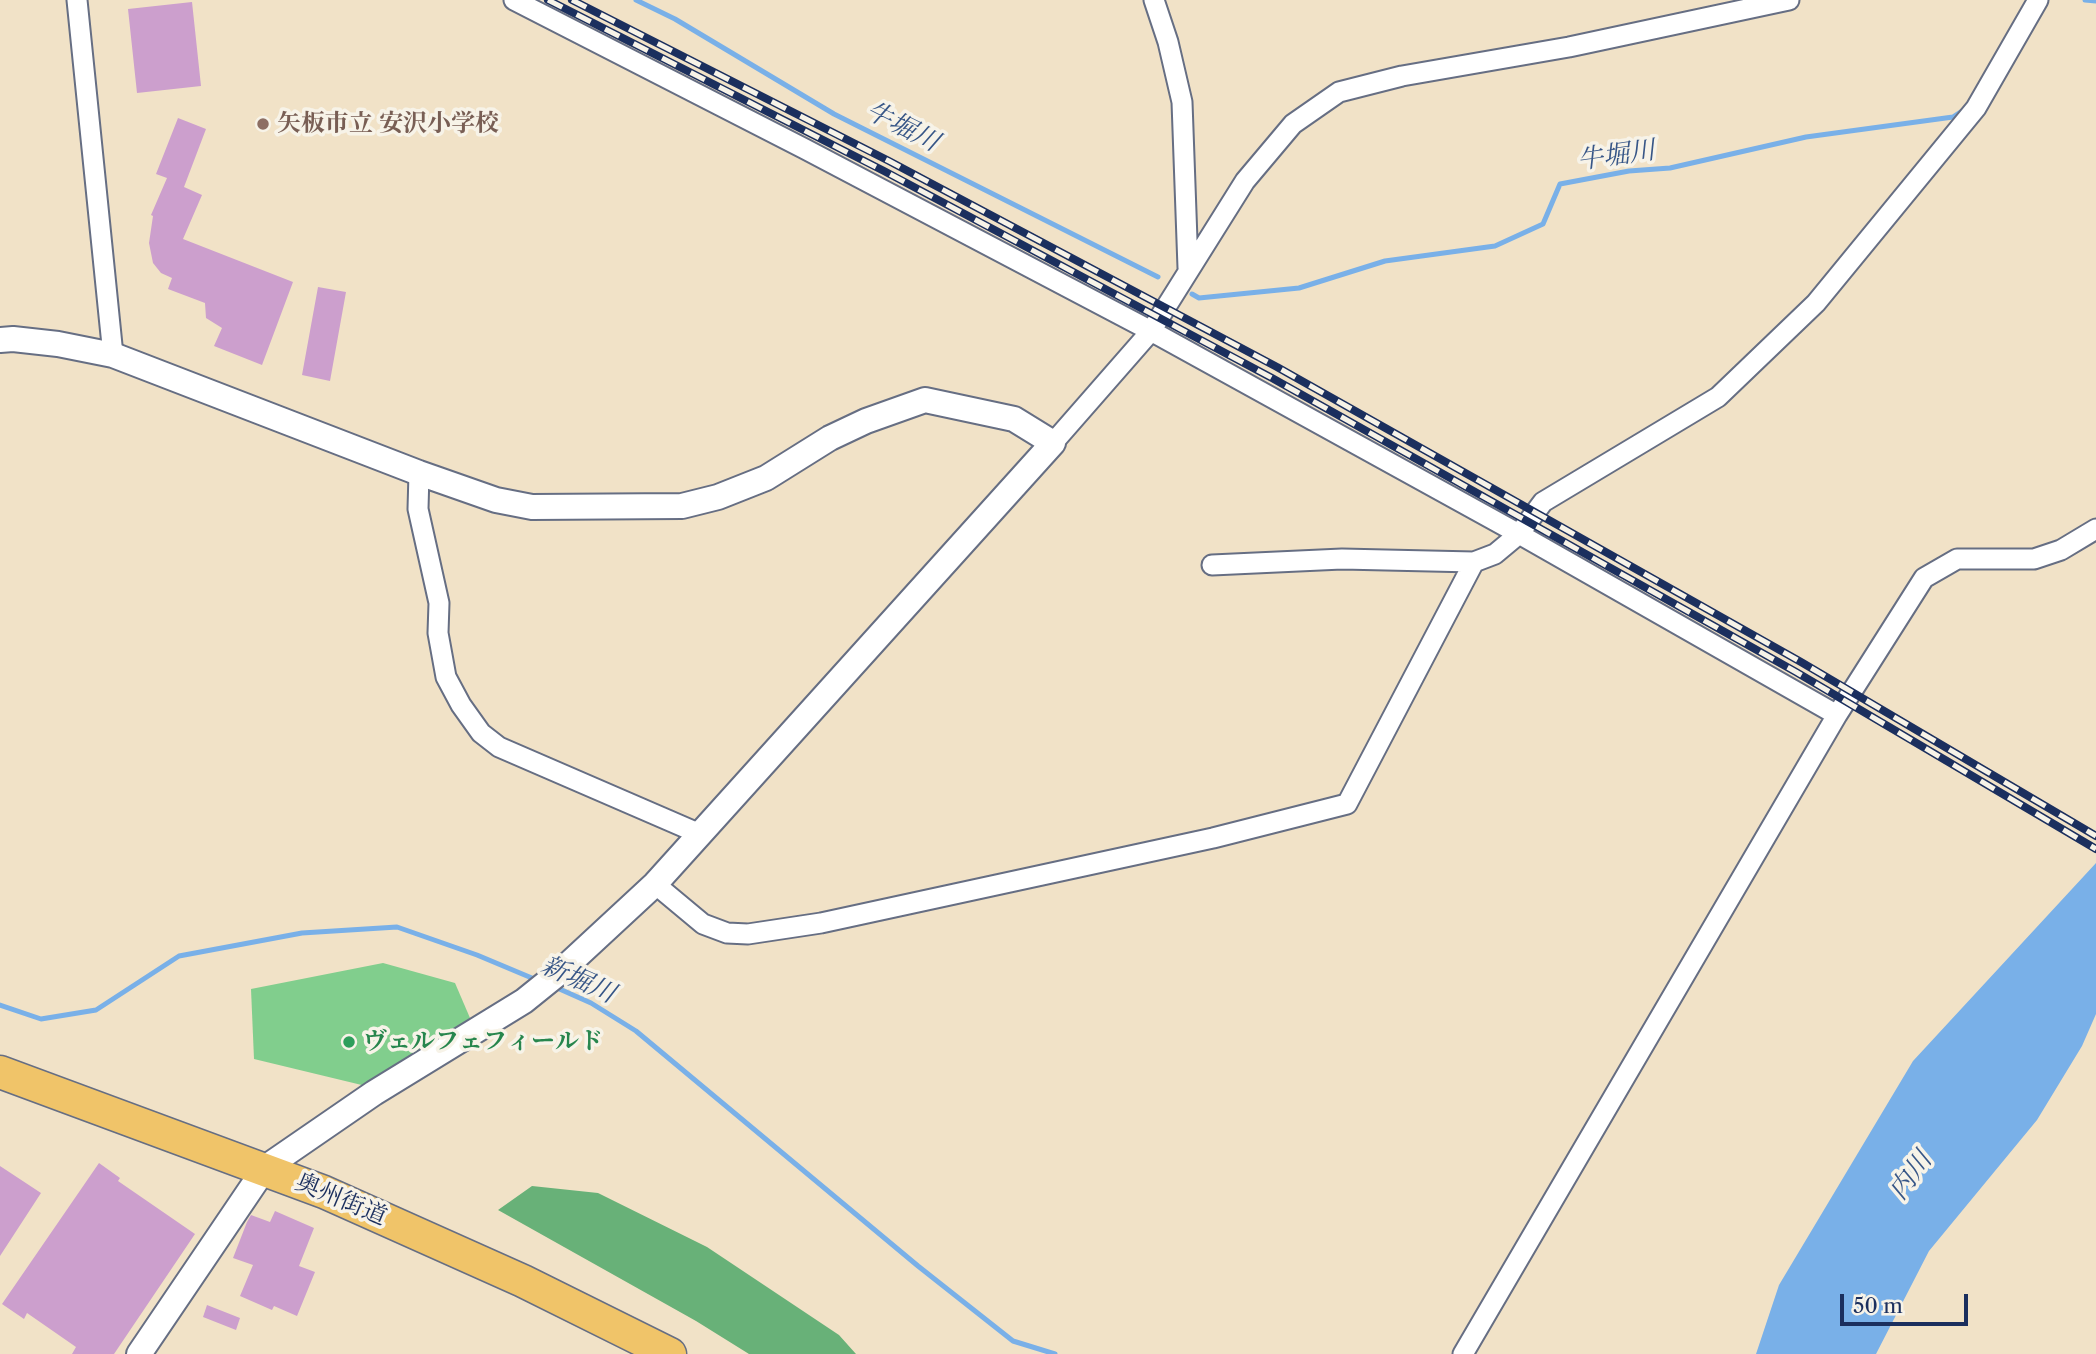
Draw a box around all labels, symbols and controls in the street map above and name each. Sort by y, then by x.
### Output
water label: 牛堀川 [860,95,944,159]
place label: 矢板市立 安沢小学校 [277,110,499,138]
marker: 矢板市立 安沢小学校 [255,116,271,132]
water label: 牛堀川 [1575,135,1657,177]
water label: 新堀川 [536,950,620,1010]
place label: ヴェルフェフィールド [363,1028,603,1056]
marker: ヴェルフェフィールド [341,1034,357,1050]
water label: 内川 [1883,1146,1939,1206]
street label: 奥州街道 [291,1168,391,1232]
scale bar [1844,1280,1972,1324]
text: 50 m [1853,1293,1903,1318]

